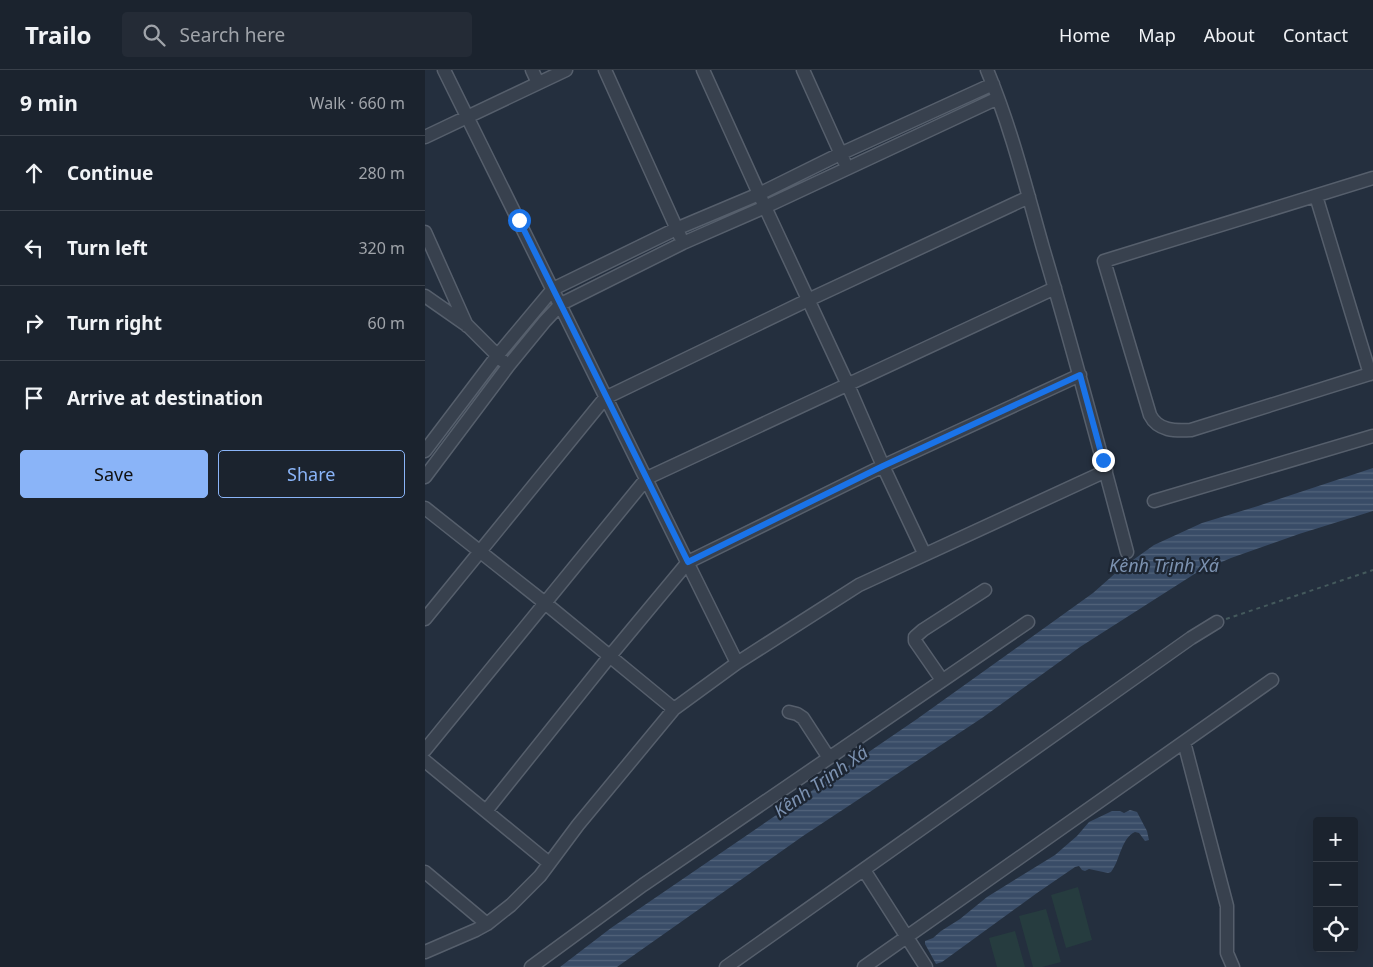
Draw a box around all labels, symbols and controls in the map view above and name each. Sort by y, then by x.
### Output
search box [122,12,472,57]
text: Trailo [25,18,92,51]
icon: search [140,21,168,49]
text: Search here [180,22,285,48]
text: Home [1059,23,1110,47]
text: Map [1138,23,1176,47]
text: About [1204,23,1255,47]
text: Contact [1283,23,1348,47]
text: 9 min [20,89,78,117]
text: Walk · 660 m [310,92,405,114]
icon: ahead [20,159,48,187]
text: Continue [67,160,153,186]
text: 280 m [358,162,405,184]
route start [508,209,531,232]
icon: left [20,234,48,262]
text: Turn left [67,235,148,261]
text: 320 m [358,237,405,259]
icon: right [20,309,48,337]
text: Turn right [67,310,162,336]
text: 60 m [368,312,405,334]
icon: arrive [20,384,48,412]
text: Arrive at destination [67,385,263,411]
route end [1092,449,1115,472]
button: Save [20,450,208,498]
button: Share [218,450,405,498]
water label: Kênh Trịnh Xá [1109,553,1219,577]
water label: Kênh Trịnh Xá [769,740,872,822]
map controls [1313,817,1358,952]
button: + [1313,817,1358,862]
button: − [1313,862,1358,907]
button: locate [1313,907,1358,952]

